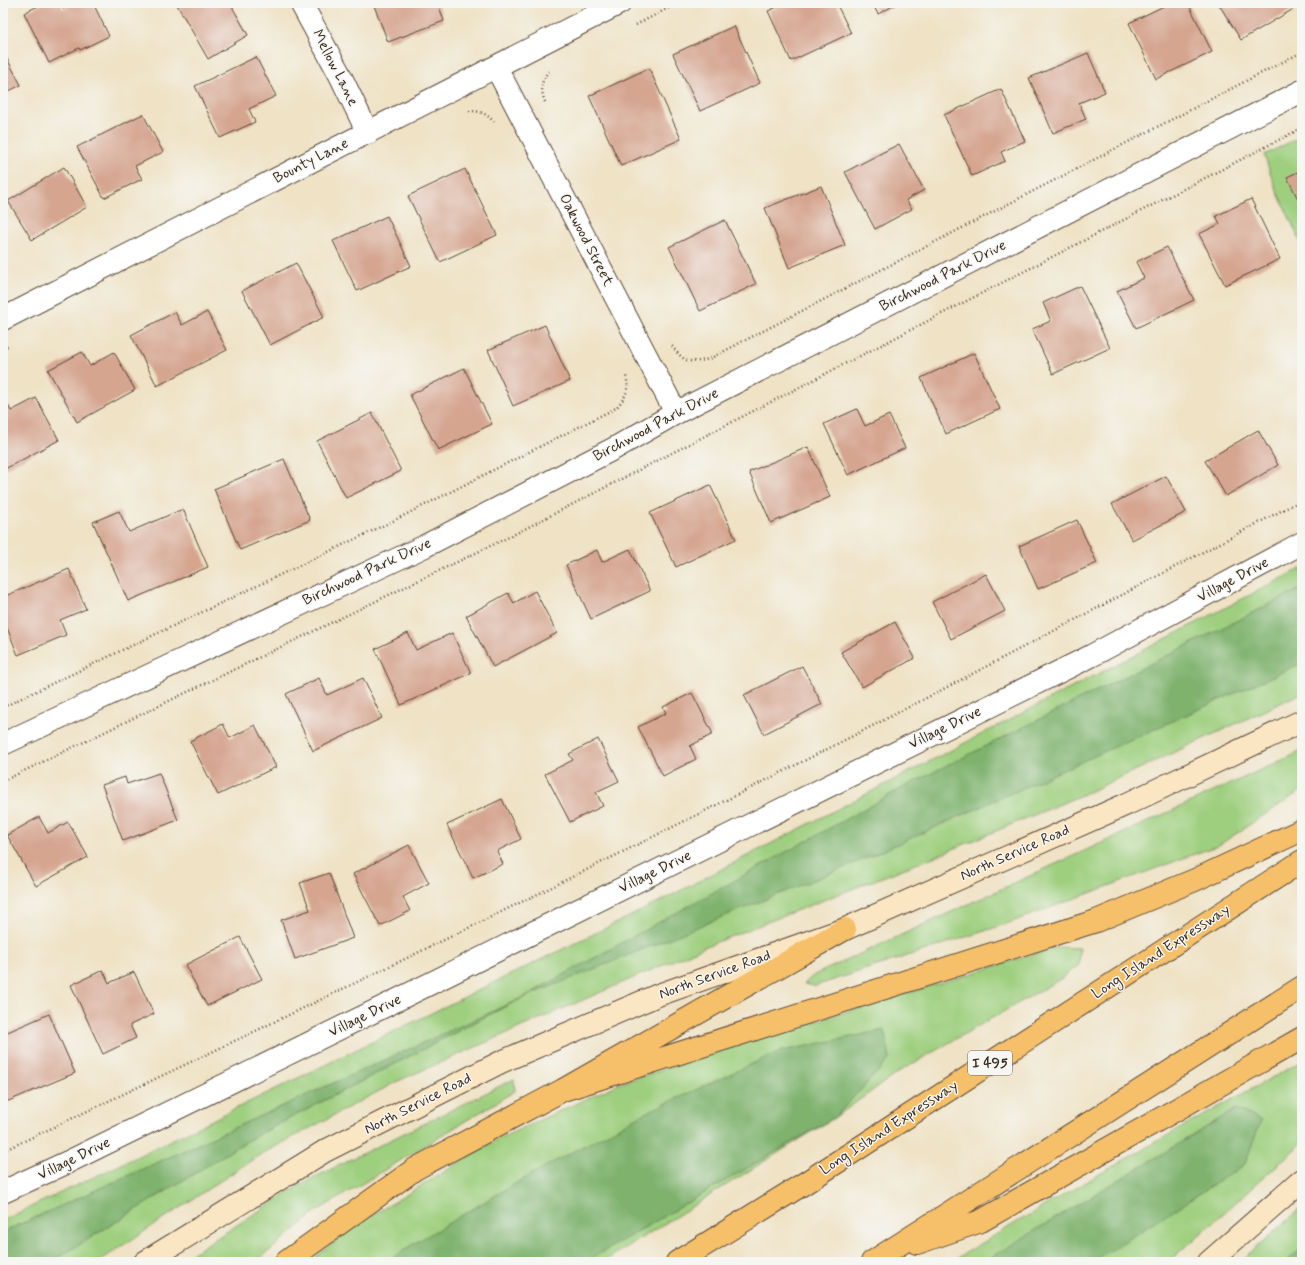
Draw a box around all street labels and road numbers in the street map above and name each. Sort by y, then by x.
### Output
street label: Mellow Lane [307,26,363,110]
street label: Bounty Lane [270,133,352,189]
street label: Oakwood Street [554,190,618,290]
street label: Birchwood Park Drive [876,235,1010,317]
street label: Birchwood Park Drive [590,383,723,467]
street label: Birchwood Park Drive [299,533,435,611]
street label: Village Drive [1194,553,1273,607]
street label: Village Drive [905,702,985,754]
street label: North Service Road [957,820,1073,886]
street label: Village Drive [615,846,695,898]
street label: Long Island Expressway [1088,900,1235,1005]
street label: North Service Road [656,945,774,1005]
street label: Village Drive [325,990,405,1042]
road number: I 495 [968,1051,1012,1075]
street label: North Service Road [361,1068,475,1140]
street label: Long Island Expressway [816,1076,963,1181]
street label: Village Drive [34,1133,114,1185]

